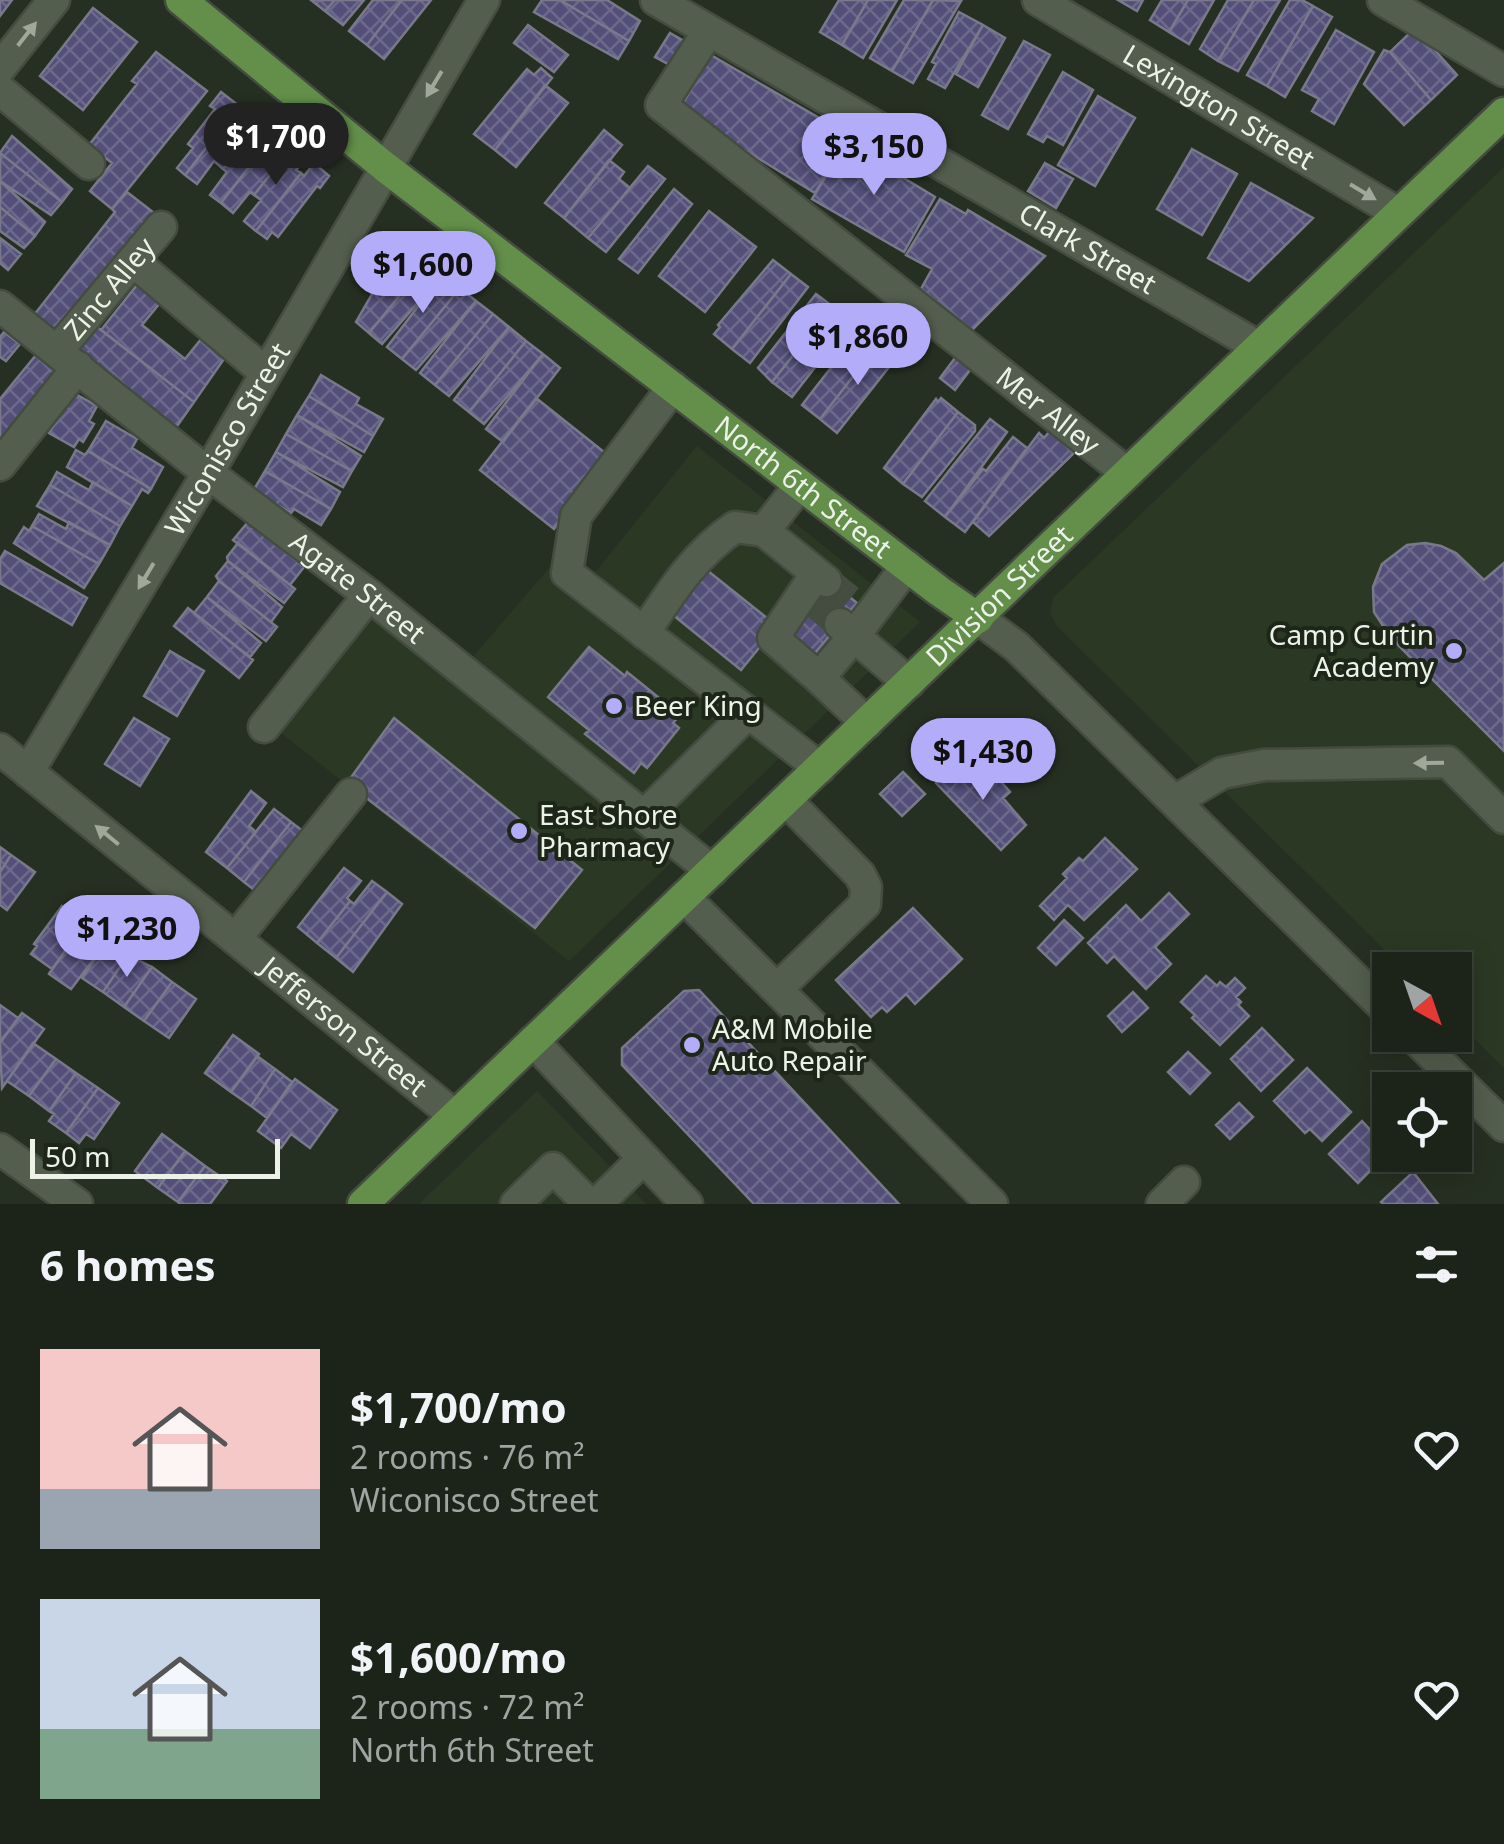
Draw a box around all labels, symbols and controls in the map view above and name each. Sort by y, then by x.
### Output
one-way arrow [16,21,37,47]
street label: Lexington Street [1116,35,1322,178]
one-way arrow [426,70,443,98]
pin: $1,700 [195,103,357,188]
pin: $3,150 [793,113,955,198]
text: $1,700 [226,114,326,157]
text: $3,150 [824,124,924,167]
one-way arrow [1349,183,1377,200]
street label: Clark Street [1012,193,1164,302]
street label: Zinc Alley [54,228,163,347]
pin: $1,600 [342,231,504,316]
text: $1,600 [373,242,473,285]
pin: $1,860 [777,303,939,388]
text: $1,860 [808,314,908,357]
street label: Wiconisco Street [155,335,298,542]
street label: Mer Alley [989,357,1109,463]
street label: North 6th Street [707,406,900,566]
street label: Division Street [917,516,1080,674]
street label: Agate Street [283,522,434,651]
one-way arrow [138,562,155,590]
place label: Camp Curtin Academy [1269,615,1435,685]
marker: Camp Curtin Academy [1443,640,1465,662]
place label: Beer King [634,686,762,724]
marker: Beer King [603,695,625,717]
pin: $1,430 [902,718,1064,803]
text: $1,430 [933,729,1033,772]
one-way arrow [1412,755,1444,771]
place label: East Shore Pharmacy [539,795,678,865]
marker: East Shore Pharmacy [508,820,530,842]
one-way arrow [95,825,120,846]
pin: $1,230 [46,895,208,980]
text: $1,230 [77,906,177,949]
street label: Jefferson Street [251,945,436,1104]
north arrow [1372,952,1472,1052]
map controls [1372,952,1472,1172]
place label: A&M Mobile Auto Repair [712,1009,873,1079]
marker: A&M Mobile Auto Repair [681,1034,703,1056]
button: locate [1372,1072,1472,1172]
scale bar [30,1134,280,1178]
text: 50 m [45,1137,111,1175]
text: 6 homes [40,1236,216,1293]
icon: filters [1409,1237,1464,1292]
text: $1,700/mo [350,1378,567,1435]
icon: home [120,1389,240,1509]
icon: heart [1409,1422,1464,1477]
text: 2 rooms · 76 m² [350,1435,584,1478]
text: Wiconisco Street [350,1478,598,1521]
text: $1,600/mo [350,1628,567,1685]
icon: home [120,1639,240,1759]
icon: heart [1409,1672,1464,1727]
text: 2 rooms · 72 m² [350,1685,584,1728]
text: North 6th Street [350,1728,594,1771]

